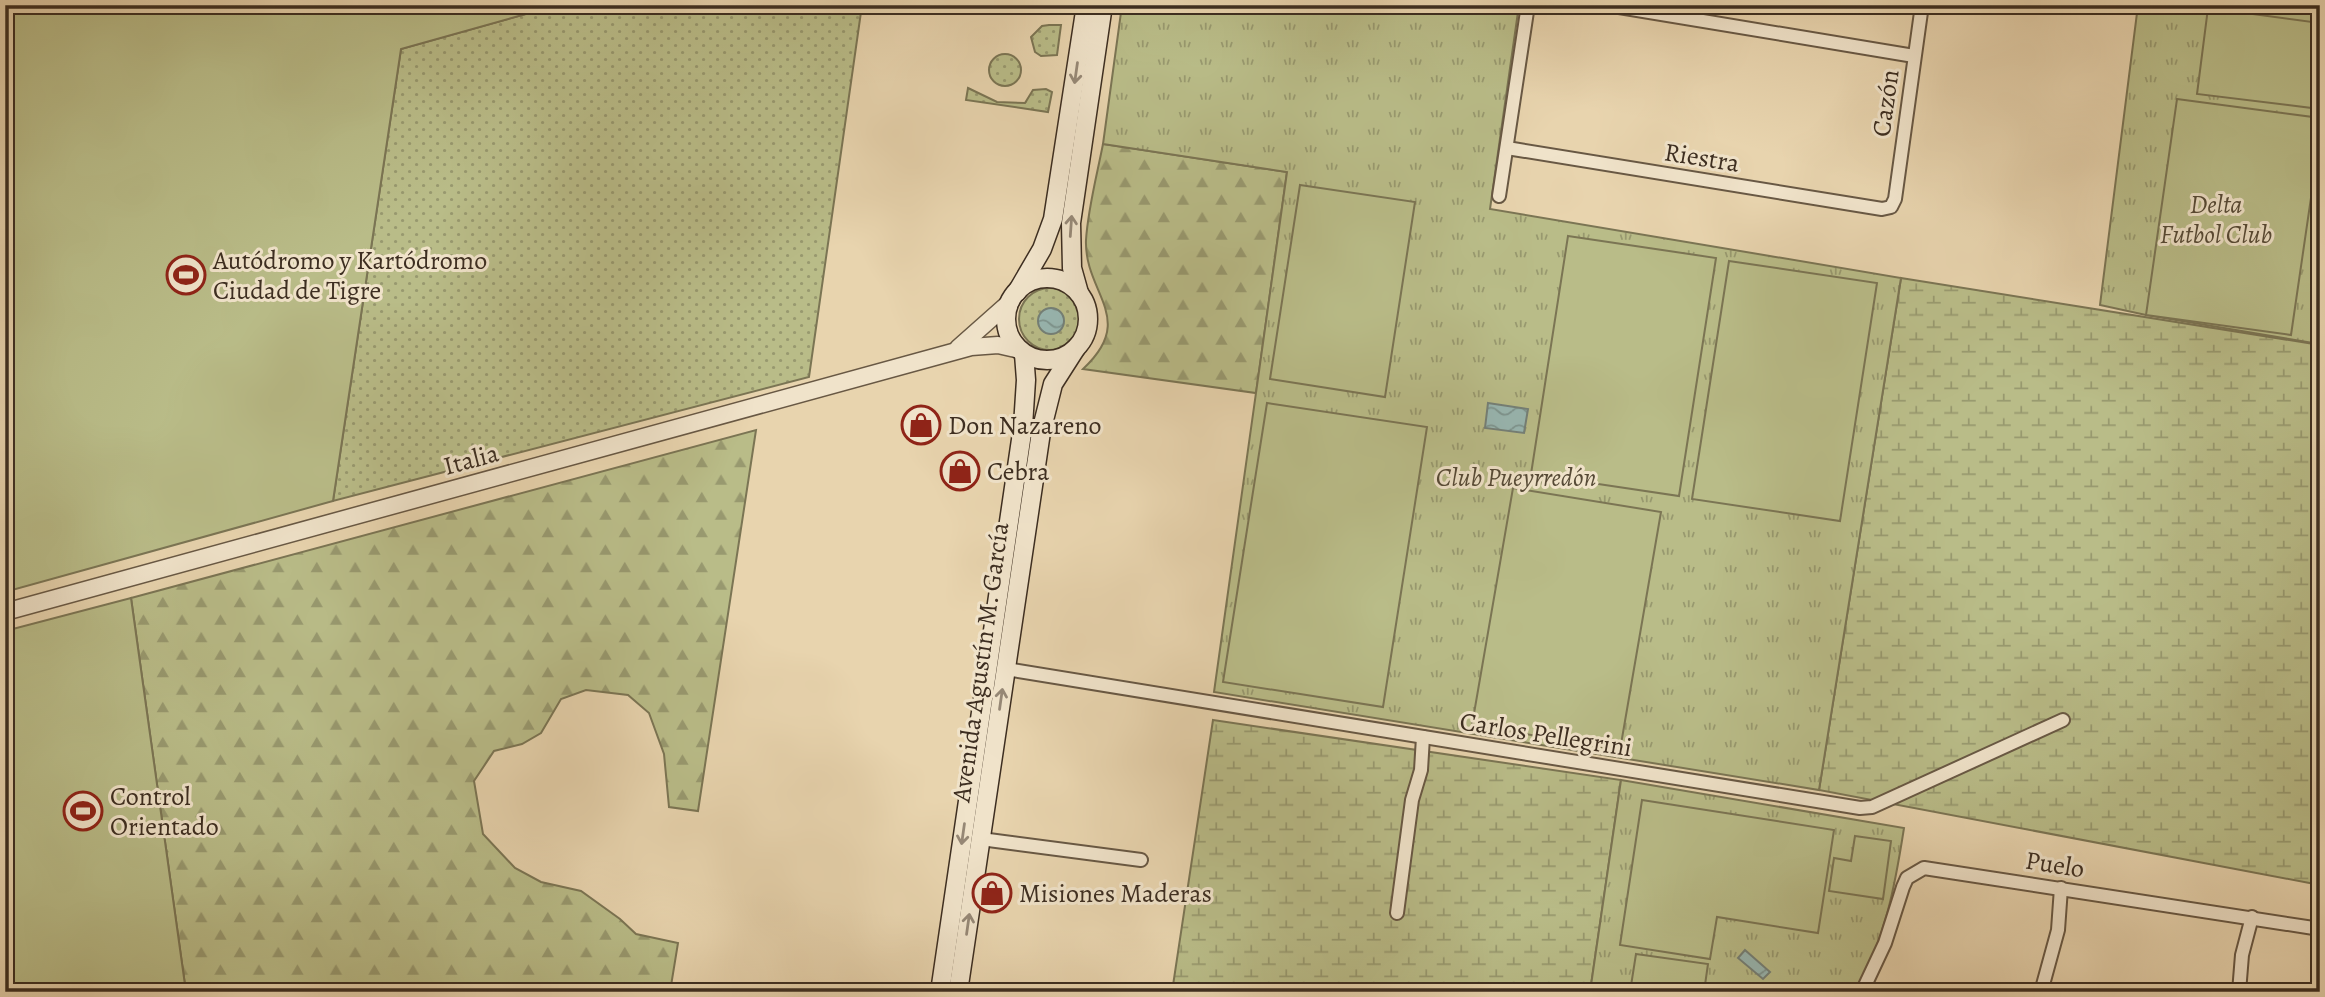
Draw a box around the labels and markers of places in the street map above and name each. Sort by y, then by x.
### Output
place label: Autódromo y Kartódromo Ciudad de Tigre [212,243,487,308]
sports icon: Autódromo y Kartódromo Ciudad de Tigre [165,254,207,296]
shop icon: Don Nazareno [900,404,942,446]
place label: Don Nazareno [948,408,1102,443]
shop icon: Cebra [939,450,981,492]
place label: Cebra [987,454,1049,489]
place label: Control Orientado [110,779,219,844]
sports icon: Control Orientado [62,790,104,832]
shop icon: Misiones Maderas [971,872,1013,914]
place label: Misiones Maderas [1019,876,1212,911]

